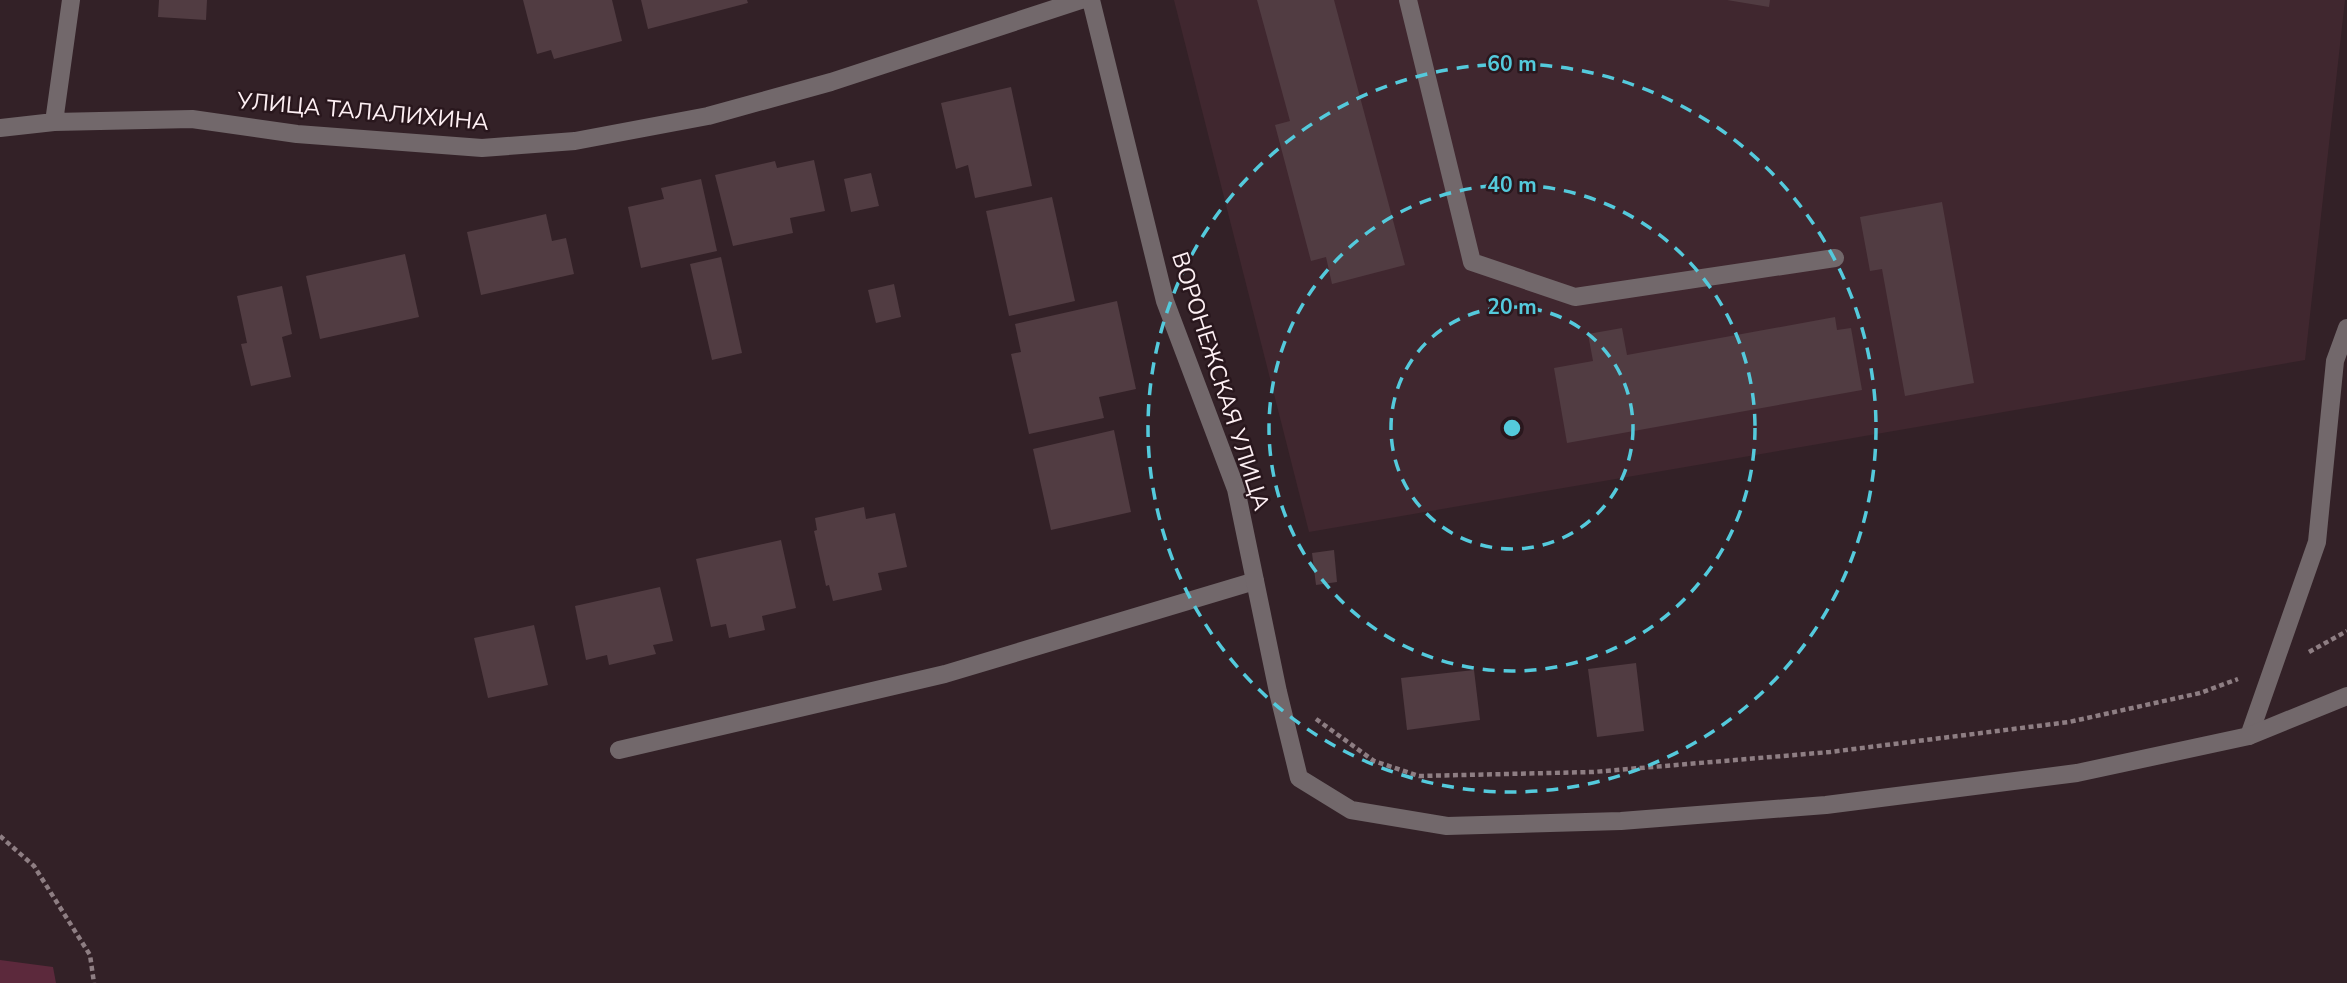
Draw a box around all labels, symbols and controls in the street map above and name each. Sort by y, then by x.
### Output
text: 60 m [1487,50,1537,78]
street label: УЛИЦА ТАЛАЛИХИНА [235,85,490,138]
text: 40 m [1487,171,1537,199]
street label: ВОРОНЕЖСКАЯ УЛИЦА [1164,248,1277,515]
text: 20 m [1487,293,1537,321]
centre of rings [1500,416,1524,440]

